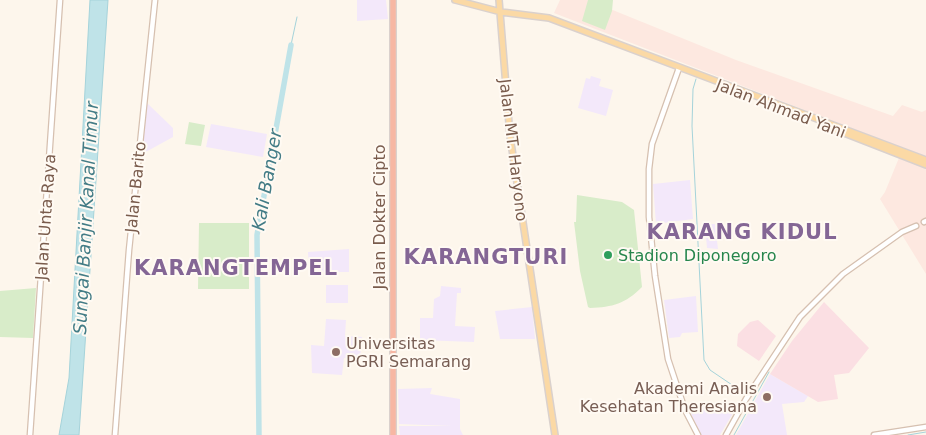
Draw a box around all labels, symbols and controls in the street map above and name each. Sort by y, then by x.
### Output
street label: Jalan Ahmad Yani [712,75,848,142]
street label: Jalan MT. Haryono [495,77,532,222]
water label: Sungai Banjir Kanal Timur [69,99,102,335]
water label: Kali Banger [247,126,286,232]
street label: Jalan Barito [121,140,150,235]
street label: Jalan Dokter Cipto [370,145,389,291]
street label: Jalan Unta Raya [32,153,59,282]
district label: KARANG KIDUL [646,220,838,244]
district label: KARANGTURI [404,245,568,269]
place label: Stadion Diponegoro [618,246,777,265]
marker: Stadion Diponegoro [602,249,614,261]
district label: KARANGTEMPEL [134,256,338,280]
place label: Universitas PGRI Semarang [346,334,471,371]
marker: Universitas PGRI Semarang [330,346,342,358]
place label: Akademi Analis Kesehatan Theresiana [580,379,757,416]
marker: Akademi Analis Kesehatan Theresiana [761,391,773,403]

